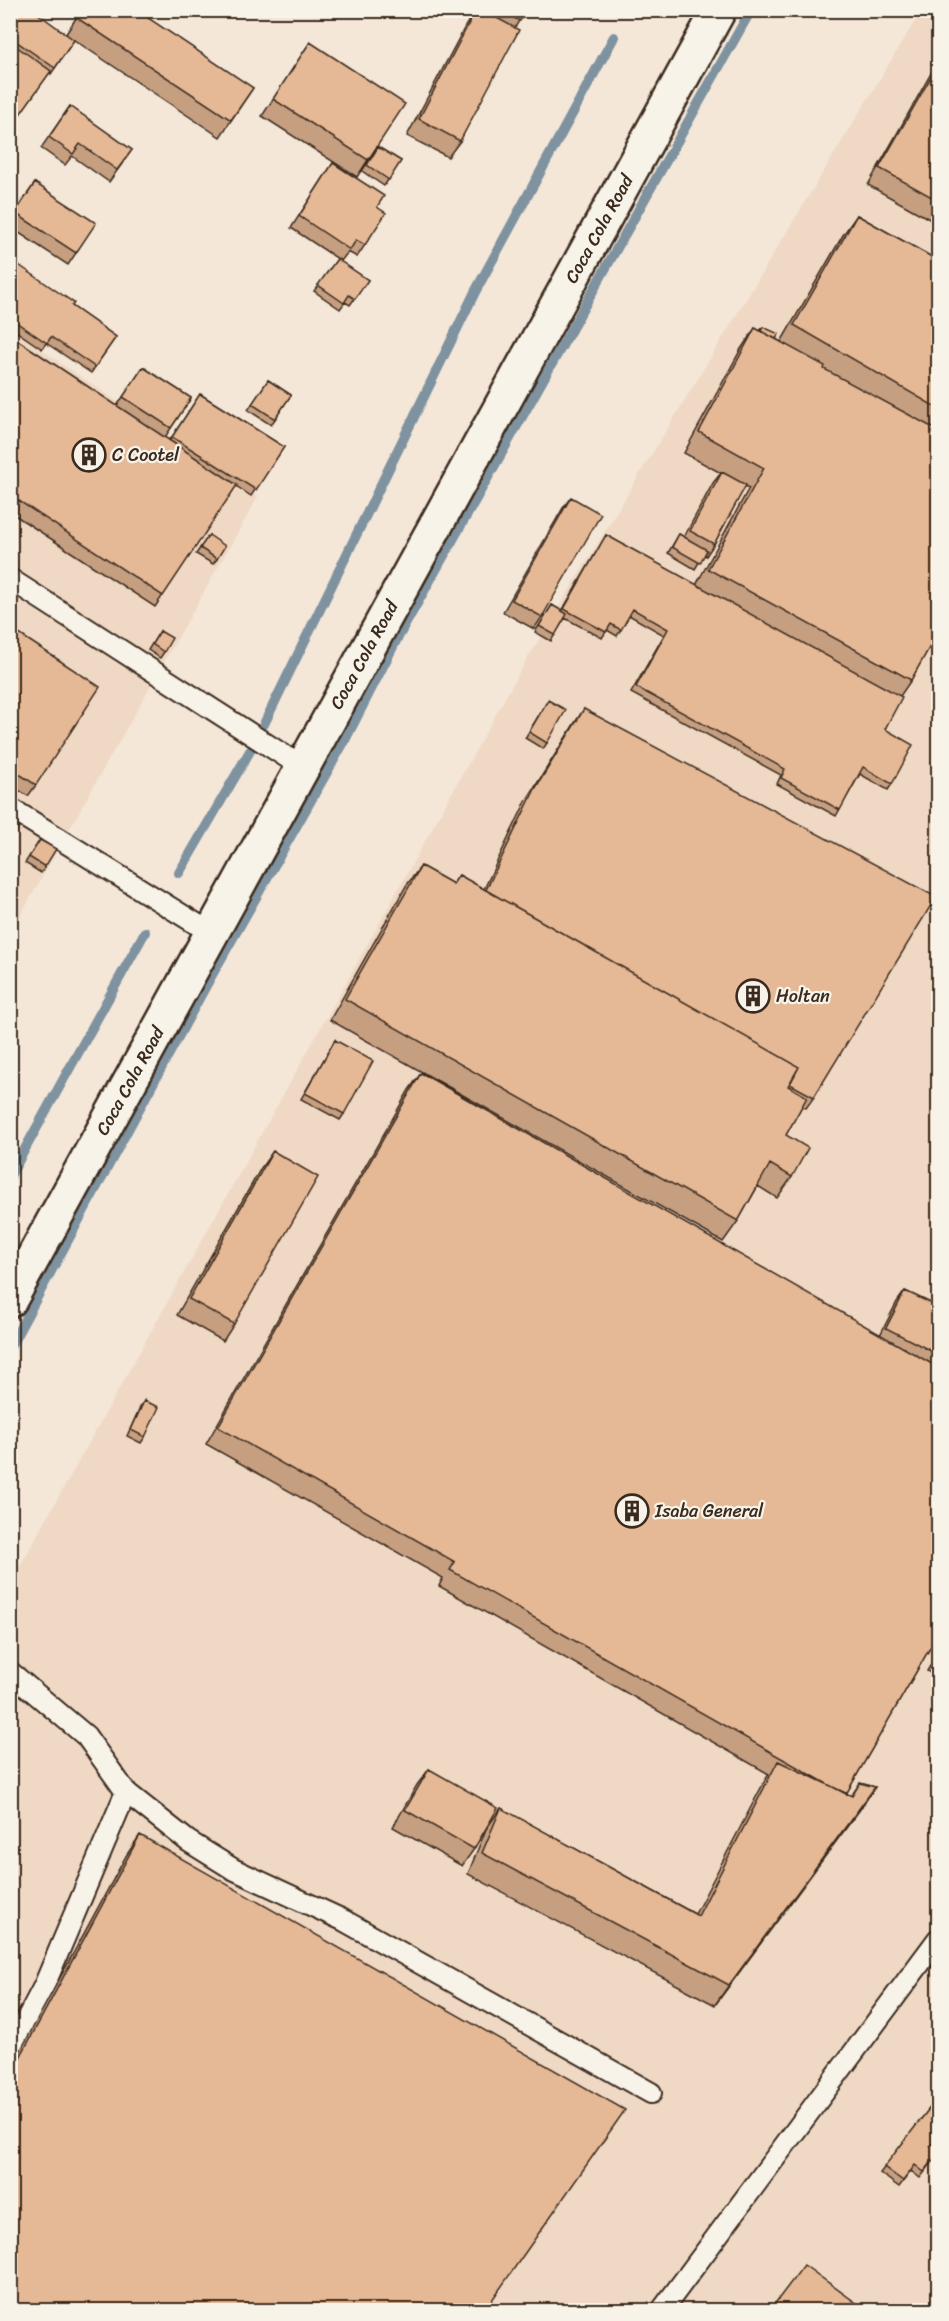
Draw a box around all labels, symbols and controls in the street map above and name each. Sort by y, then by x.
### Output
street label: Coca Cola Road [556,167,643,289]
building icon: C Cootel [71,437,107,473]
place label: C Cootel [112,439,180,471]
street label: Coca Cola Road [321,593,408,715]
building icon: Holtan [735,978,771,1014]
place label: Holtan [776,980,830,1012]
street label: Coca Cola Road [87,1019,174,1141]
building icon: Isaba General [614,1493,650,1529]
place label: Isaba General [654,1495,764,1527]

